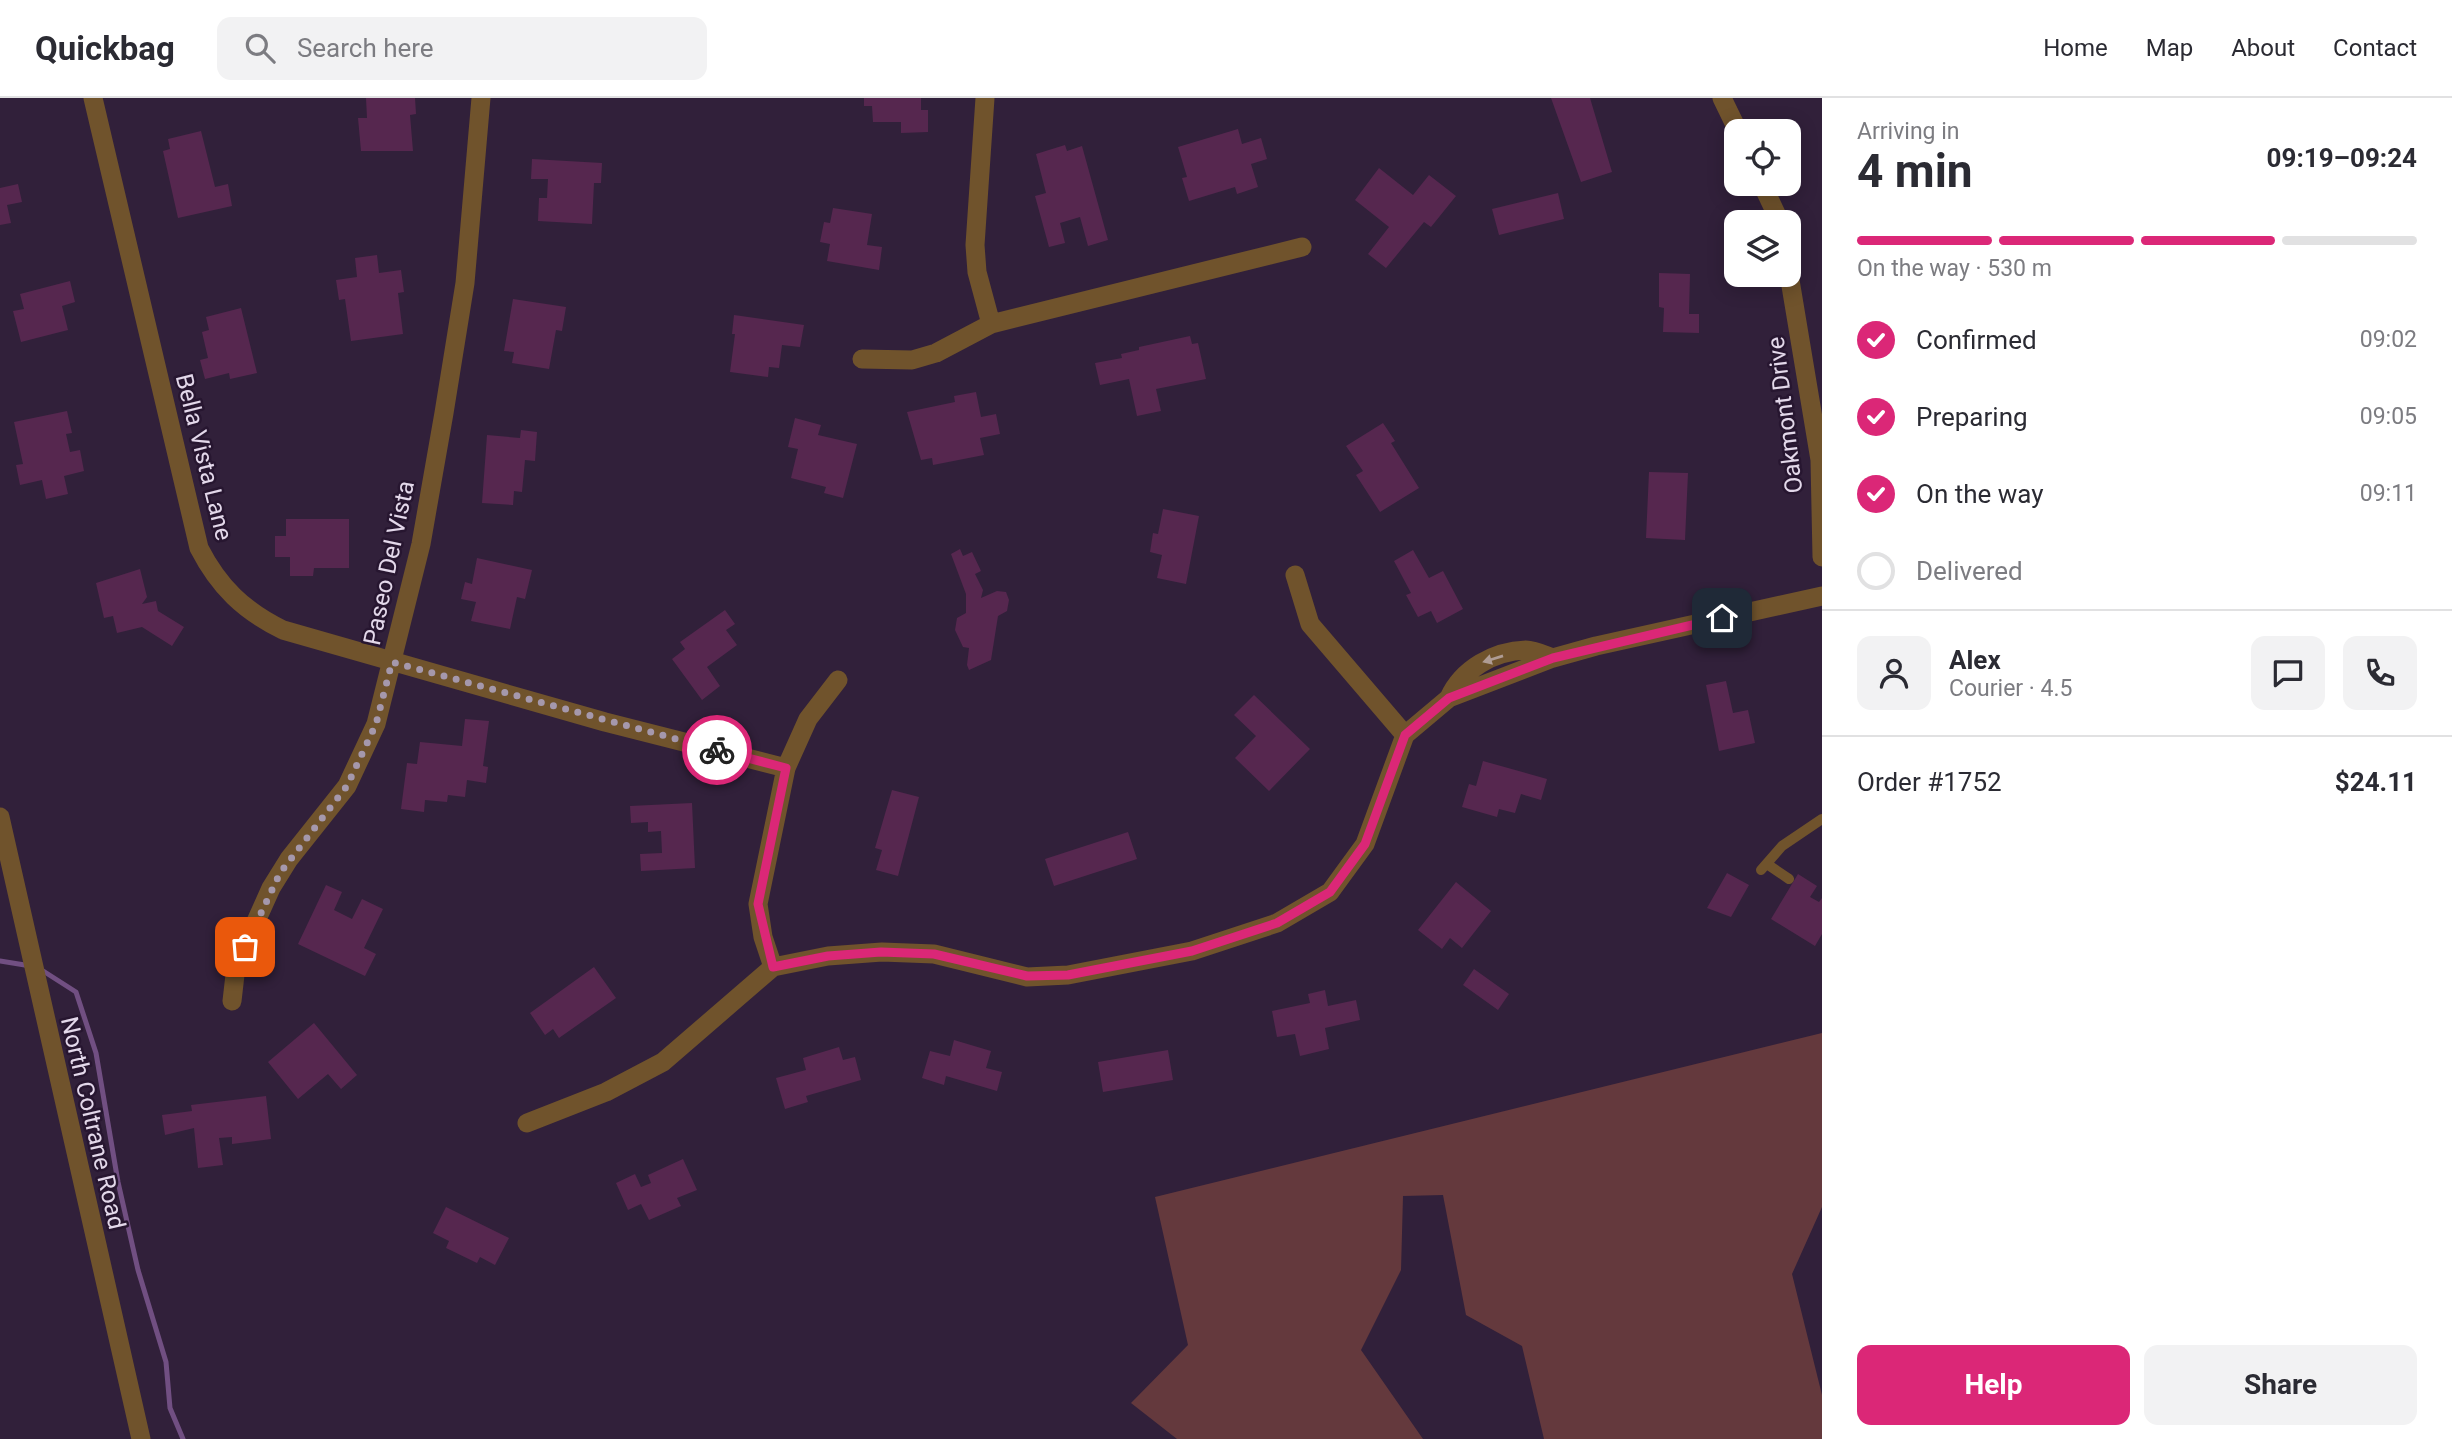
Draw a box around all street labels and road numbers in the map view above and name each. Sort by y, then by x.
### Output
street label: Oakmont Drive [1762,335,1808,495]
street label: Bella Vista Lane [170,371,238,543]
street label: Paseo Del Vista [358,478,420,648]
street label: North Coltrane Road [55,1014,131,1232]

